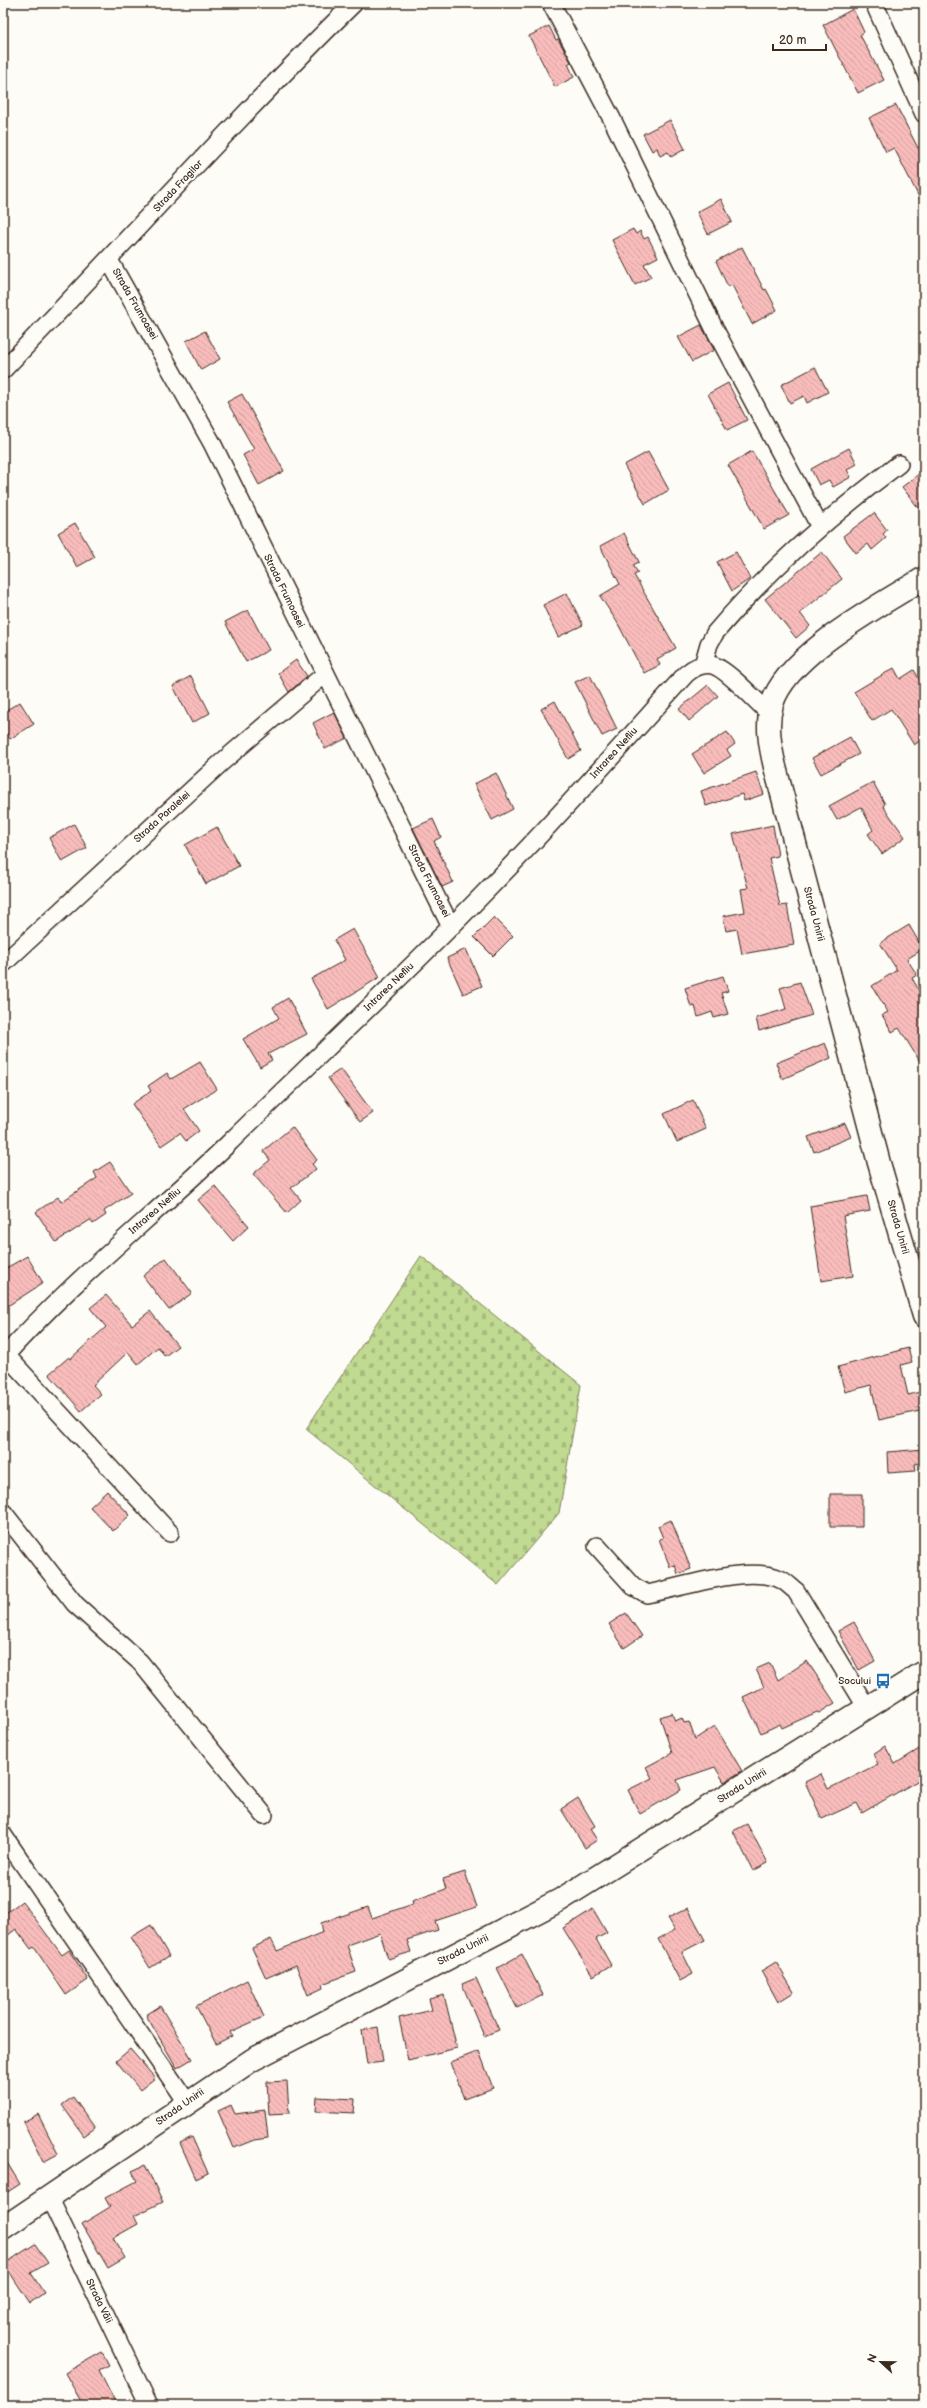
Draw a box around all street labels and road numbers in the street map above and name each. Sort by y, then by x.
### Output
street label: Strada Fragilor [151,157,205,215]
street label: Strada Frumoasei [110,266,160,342]
street label: Strada Frumoasei [261,552,307,630]
street label: Intrarea Nefliu [588,725,640,781]
street label: Strada Paralelei [131,789,193,845]
street label: Strada Frumoasei [405,843,453,919]
street label: Strada Unirii [801,885,827,943]
street label: Intrarea Nefliu [362,960,416,1014]
street label: Intrarea Nefliu [127,1185,183,1237]
street label: Strada Unirii [885,1198,911,1256]
street label: Strada Unirii [715,1766,769,1806]
street label: Strada Unirii [435,1932,491,1968]
street label: Strada Unirii [154,2086,206,2128]
street label: Strada Văii [83,2277,115,2325]

